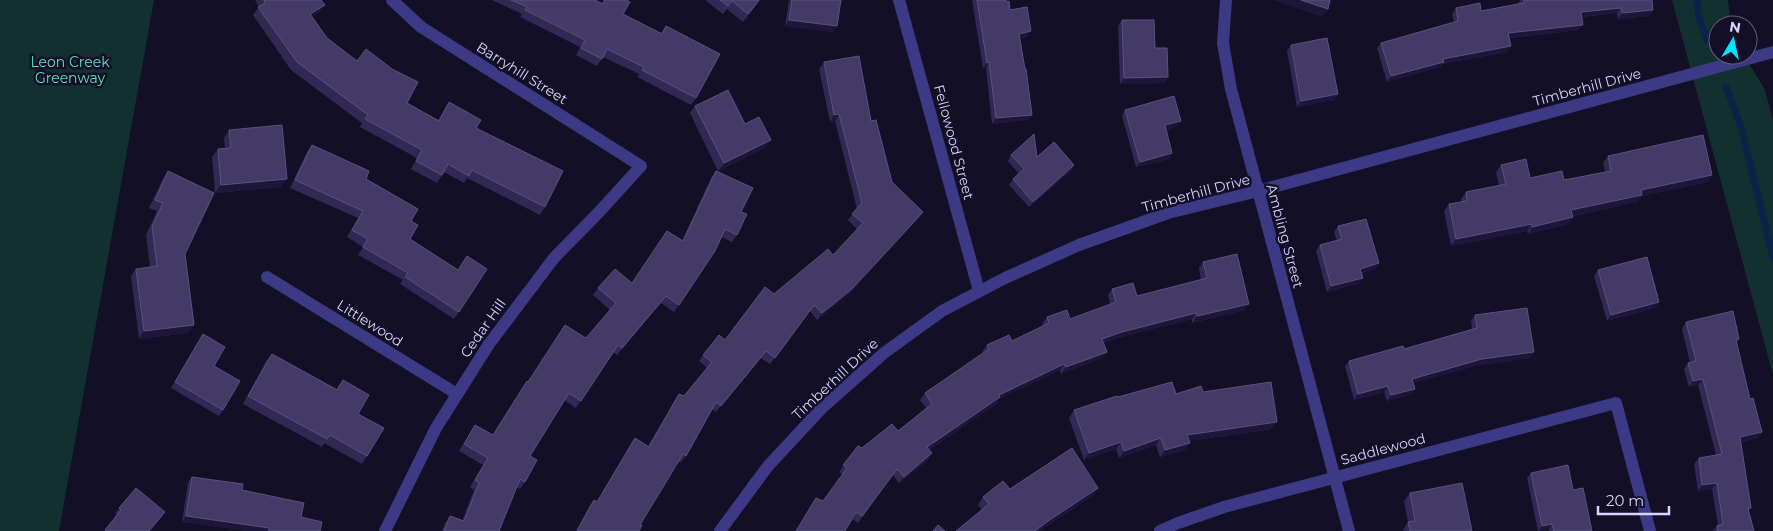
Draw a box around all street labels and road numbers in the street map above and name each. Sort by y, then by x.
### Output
street label: Barryhill Street [473,38,571,108]
street label: Timberhill Drive [1531,64,1643,110]
street label: Fellowood Street [930,83,978,202]
street label: Timberhill Drive [1140,170,1252,216]
street label: Ambling Street [1262,182,1308,290]
street label: Cedar Hill [456,295,510,361]
street label: Littlewood [334,296,406,350]
street label: Timberhill Drive [788,334,882,424]
street label: Saddlewood [1339,429,1427,469]

